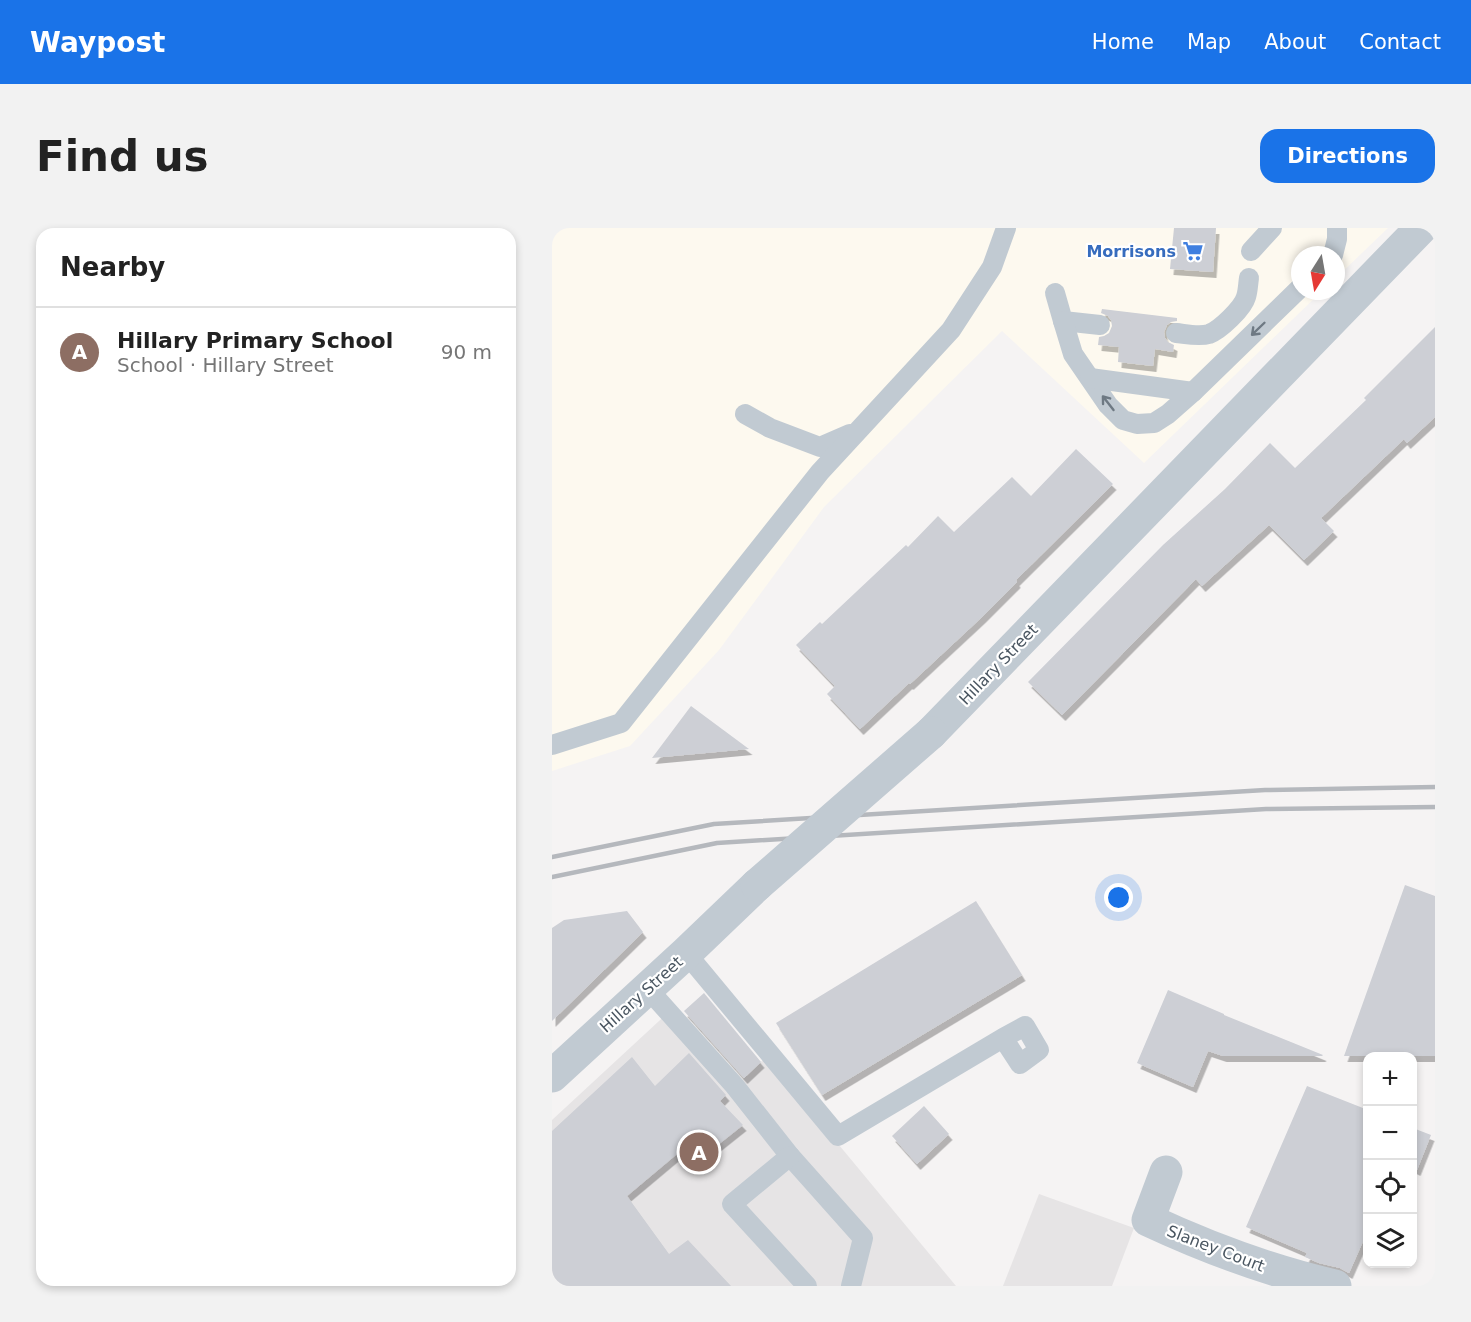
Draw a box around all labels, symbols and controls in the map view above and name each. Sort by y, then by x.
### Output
text: Waypost [30,26,166,59]
text: Home [1092,30,1154,54]
text: Map [1187,30,1231,54]
text: About [1264,30,1326,54]
text: Contact [1359,30,1441,54]
button: Directions [1260,129,1435,183]
text: Find us [36,132,209,181]
supermarket icon: Morrisons [1181,239,1205,263]
place label: Morrisons [1086,242,1176,261]
north arrow [1291,246,1345,300]
text: Nearby [60,252,165,282]
one-way arrow [1251,321,1266,335]
text: Hillary Primary School [117,328,393,353]
text: A [72,340,87,364]
text: 90 m [441,340,492,364]
text: School · Hillary Street [117,353,334,377]
one-way arrow [1101,395,1114,411]
street label: Hillary Street [955,620,1042,709]
your location [1104,883,1133,912]
street label: Hillary Street [596,952,687,1037]
map controls [1363,1052,1417,1268]
button: + [1363,1052,1417,1106]
button: − [1363,1106,1417,1160]
pin: A [680,1130,718,1174]
button: locate [1363,1160,1417,1214]
button: layers [1363,1214,1417,1268]
street label: Slaney Court [1164,1221,1267,1276]

